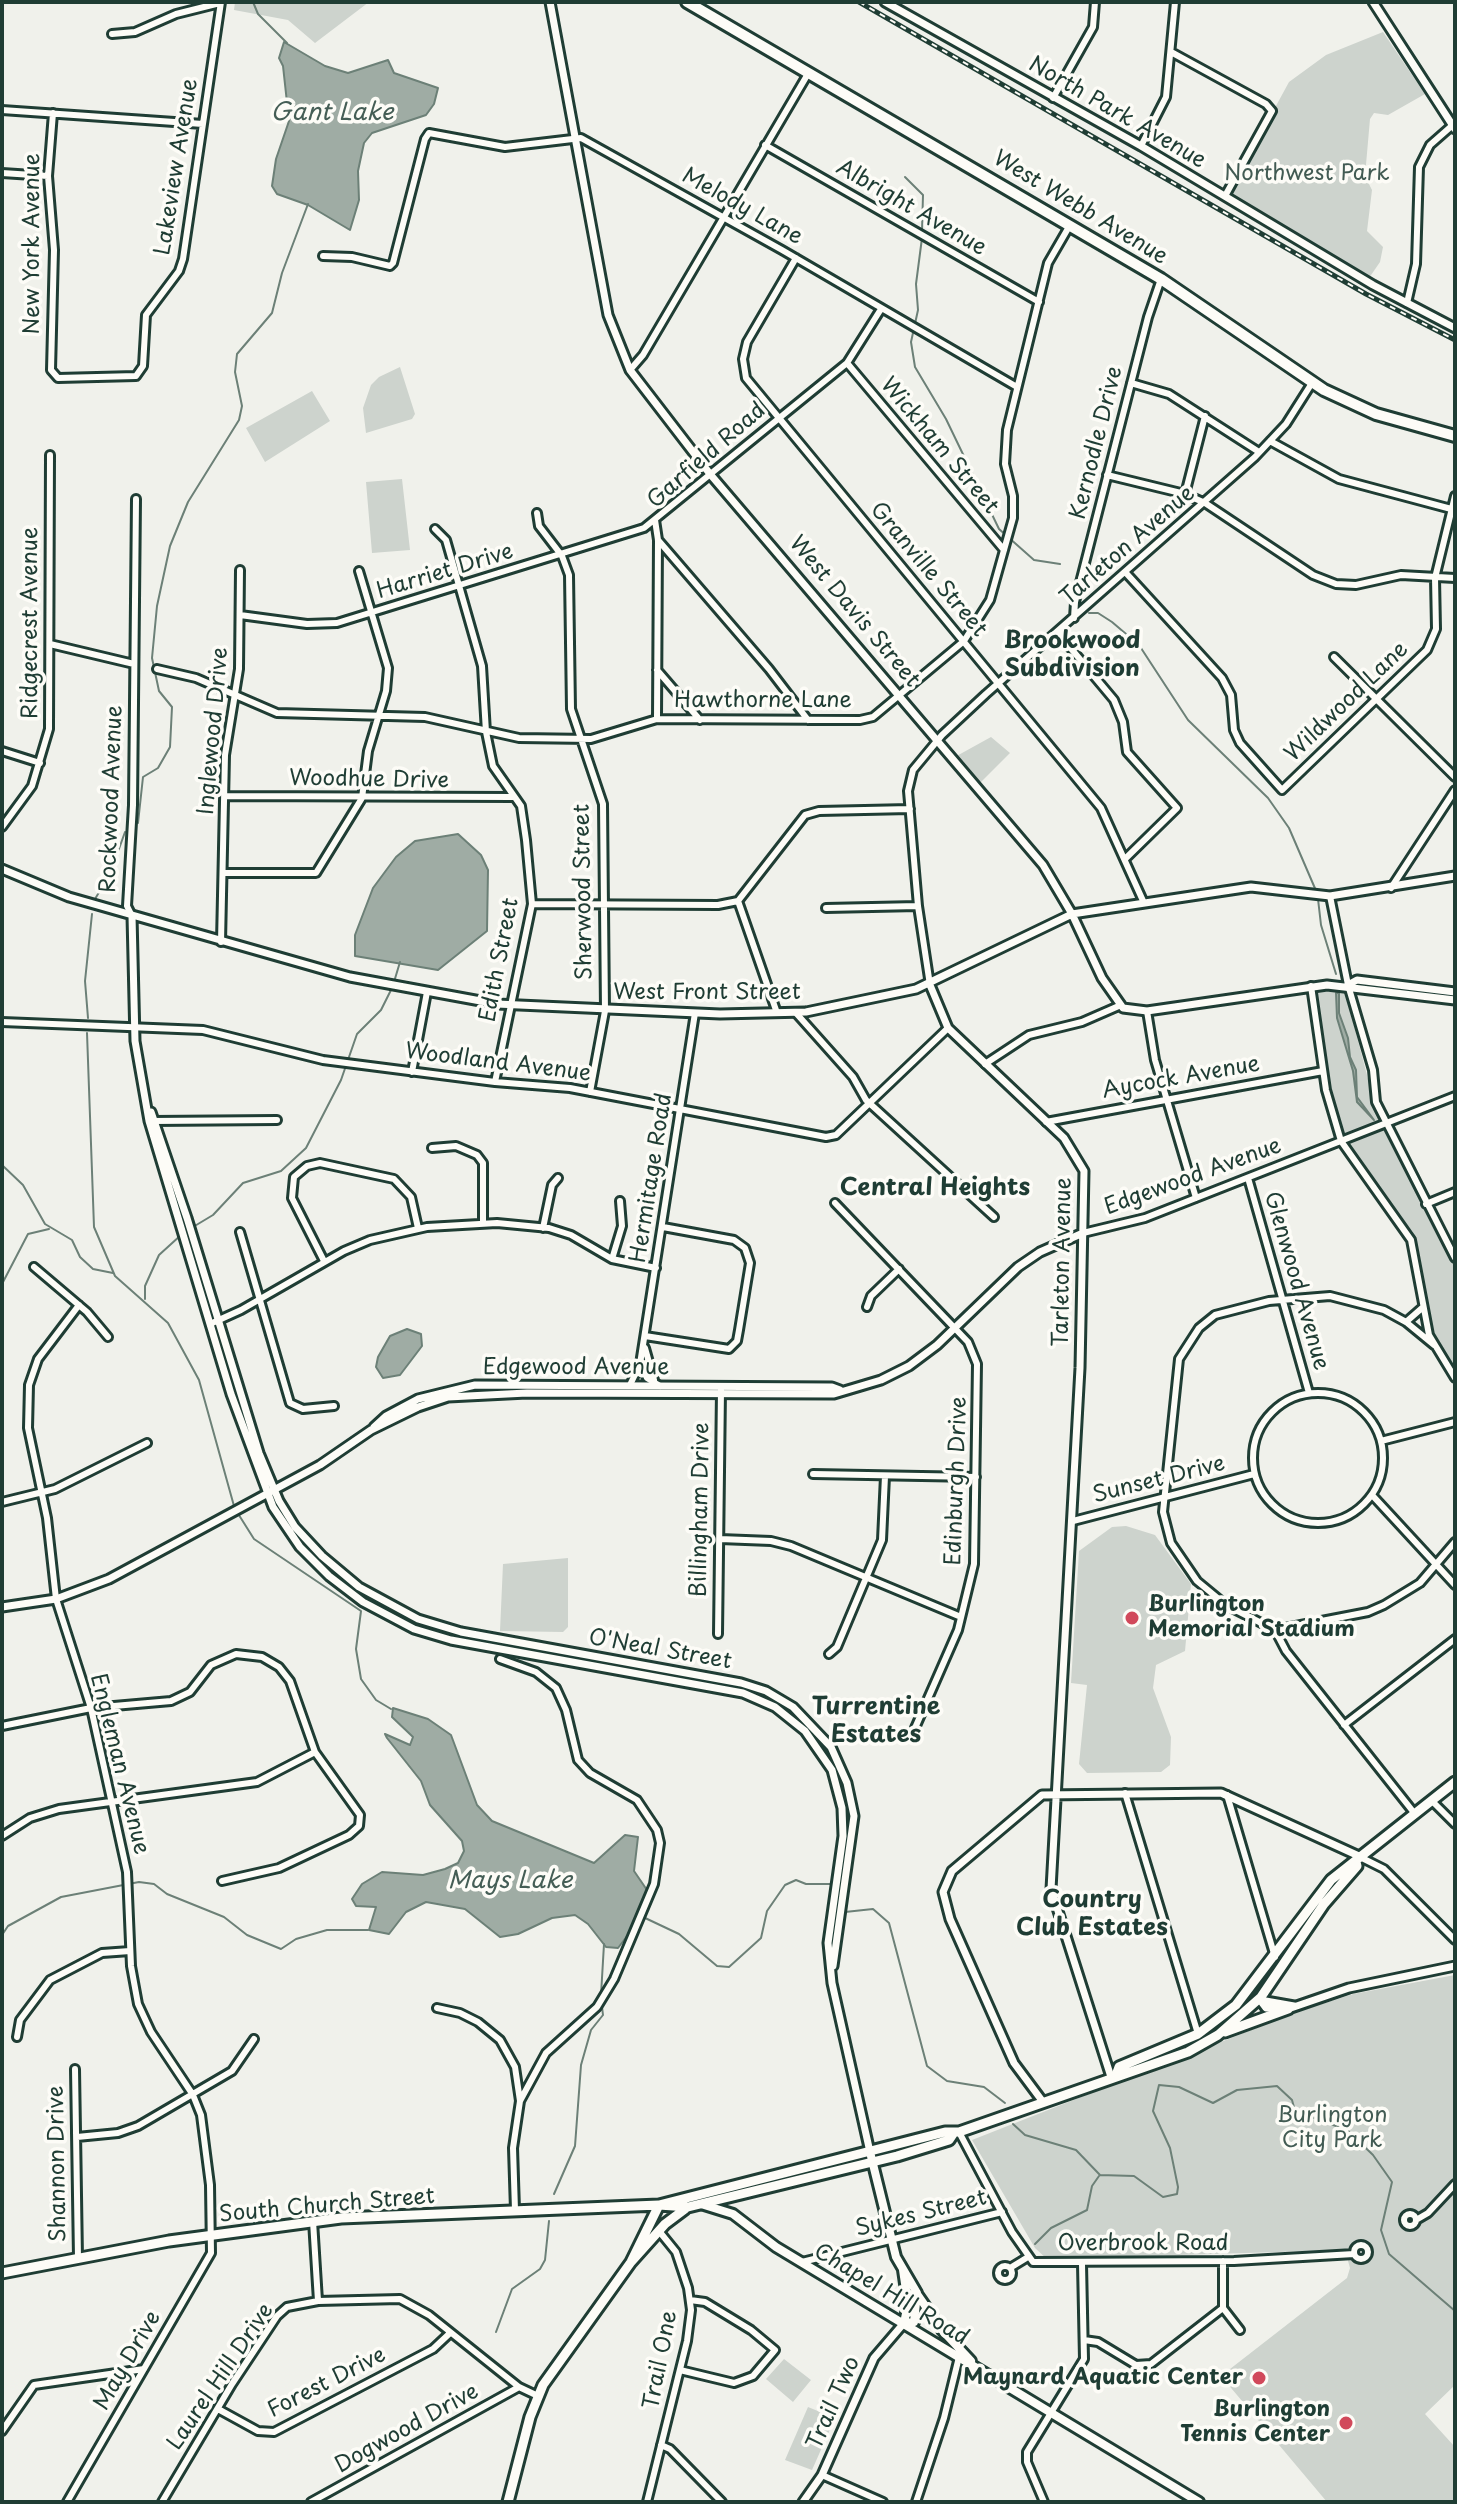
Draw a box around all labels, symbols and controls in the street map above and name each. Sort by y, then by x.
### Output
street label: North Park Avenue [1024,52,1210,174]
street label: Lakeview Avenue [150,77,204,257]
water label: Gant Lake [271,99,393,127]
street label: West Webb Avenue [988,146,1172,270]
street label: New York Avenue [20,153,46,335]
street label: Albright Avenue [831,154,991,262]
park label: Northwest Park [1224,161,1390,187]
street label: Melody Lane [677,163,807,251]
street label: Kernodle Drive [1065,364,1129,522]
street label: Wickham Street [874,372,1004,520]
street label: Garfield Road [643,398,771,514]
street label: Tarleton Avenue [1055,481,1201,611]
street label: Granville Street [864,497,992,643]
street label: Ridgecrest Avenue [18,527,44,719]
street label: West Davis Street [783,531,925,693]
street label: Harriet Drive [374,539,516,605]
district label: Brookwood Subdivision [1004,627,1140,683]
street label: Wildwood Lane [1280,637,1414,767]
street label: Inglewood Drive [194,646,234,816]
street label: Hawthorne Lane [674,688,852,714]
street label: Rockwood Avenue [96,705,128,893]
street label: Woodhue Drive [289,765,449,795]
street label: Sherwood Street [569,804,599,980]
street label: Edith Street [475,896,525,1024]
street label: West Front Street [613,980,801,1006]
street label: Woodland Avenue [404,1038,592,1088]
street label: Aycock Avenue [1100,1051,1262,1105]
street label: Hermitage Road [626,1091,678,1265]
street label: Edgewood Avenue [1101,1133,1285,1221]
district label: Central Heights [840,1174,1030,1202]
street label: Tarleton Avenue [1048,1177,1078,1347]
street label: Glenwood Avenue [1258,1189,1334,1373]
street label: Edgewood Avenue [483,1355,669,1381]
street label: Edinburgh Drive [941,1396,973,1566]
street label: Billingham Drive [686,1422,716,1598]
street label: Sunset Drive [1090,1451,1228,1509]
place label: Burlington Memorial Stadium [1148,1592,1355,1644]
marker: Burlington Memorial Stadium [1123,1609,1141,1627]
street label: O'Neal Street [586,1624,734,1676]
street label: Engleman Avenue [84,1671,154,1857]
district label: Turrentine Estates [812,1693,940,1749]
water label: Mays Lake [448,1867,572,1895]
district label: Country Club Estates [1016,1886,1168,1942]
street label: Shannon Drive [43,2085,73,2243]
park label: Burlington City Park [1277,2103,1387,2154]
street label: South Church Street [218,2183,436,2229]
street label: Sykes Street [853,2185,989,2243]
street label: Overbrook Road [1057,2231,1229,2257]
street label: Chapel Hill Road [809,2238,973,2352]
street label: Laurel Hill Drive [162,2299,280,2455]
street label: May Drive [89,2307,167,2415]
street label: Trail One [639,2308,683,2412]
street label: Forest Drive [264,2342,390,2424]
street label: Trail Two [802,2352,866,2454]
place label: Maynard Aquatic Center [963,2365,1243,2391]
marker: Maynard Aquatic Center [1250,2369,1268,2387]
street label: Dogwood Drive [331,2379,483,2479]
place label: Burlington Tennis Center [1180,2397,1330,2448]
marker: Burlington Tennis Center [1337,2414,1355,2432]

